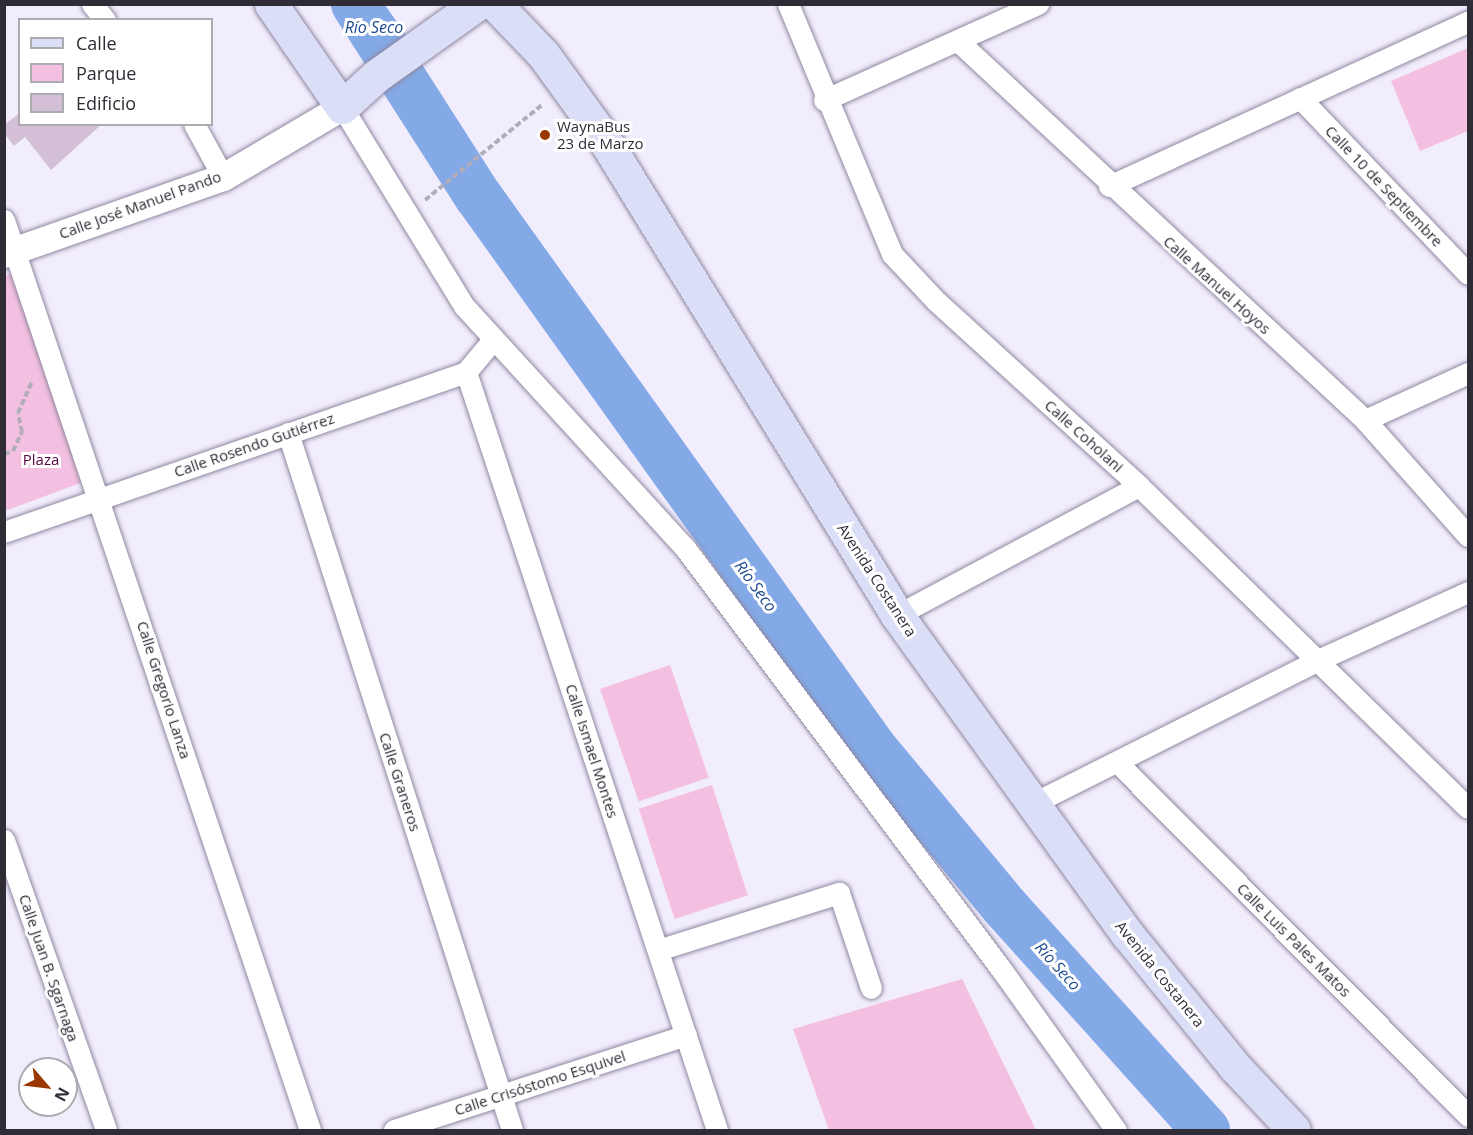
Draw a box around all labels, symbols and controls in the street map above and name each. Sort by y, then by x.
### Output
water label: Río Seco [345,17,403,37]
legend [18,18,213,126]
text: Calle [76,31,117,55]
text: Parque [76,61,136,85]
text: Edificio [76,91,136,115]
place label: WaynaBus 23 de Marzo [557,117,644,152]
street label: Calle 10 de Septiembre [1322,122,1446,250]
marker: WaynaBus 23 de Marzo [538,128,552,142]
street label: Calle José Manuel Pando [56,167,224,243]
street label: Calle Manuel Hoyos [1160,232,1274,338]
street label: Calle Coholani [1041,396,1127,476]
street label: Calle Rosendo Gutiérrez [172,409,336,481]
park label: Plaza [23,451,59,469]
street label: Avenida Costanera [834,520,920,640]
water label: Río Seco [731,557,781,615]
street label: Calle Gregorio Lanza [133,619,195,761]
street label: Calle Ismael Montes [562,682,622,820]
street label: Calle Graneros [376,730,424,834]
street label: Calle Luis Pales Matos [1233,879,1355,1001]
street label: Calle Juan B. Sgarnaga [15,892,83,1044]
street label: Avenida Costanera [1112,917,1208,1031]
water label: Río Seco [1031,938,1085,994]
street label: Calle Crisóstomo Esquivel [452,1047,628,1119]
north arrow [18,1057,78,1117]
text: N [49,1084,75,1105]

